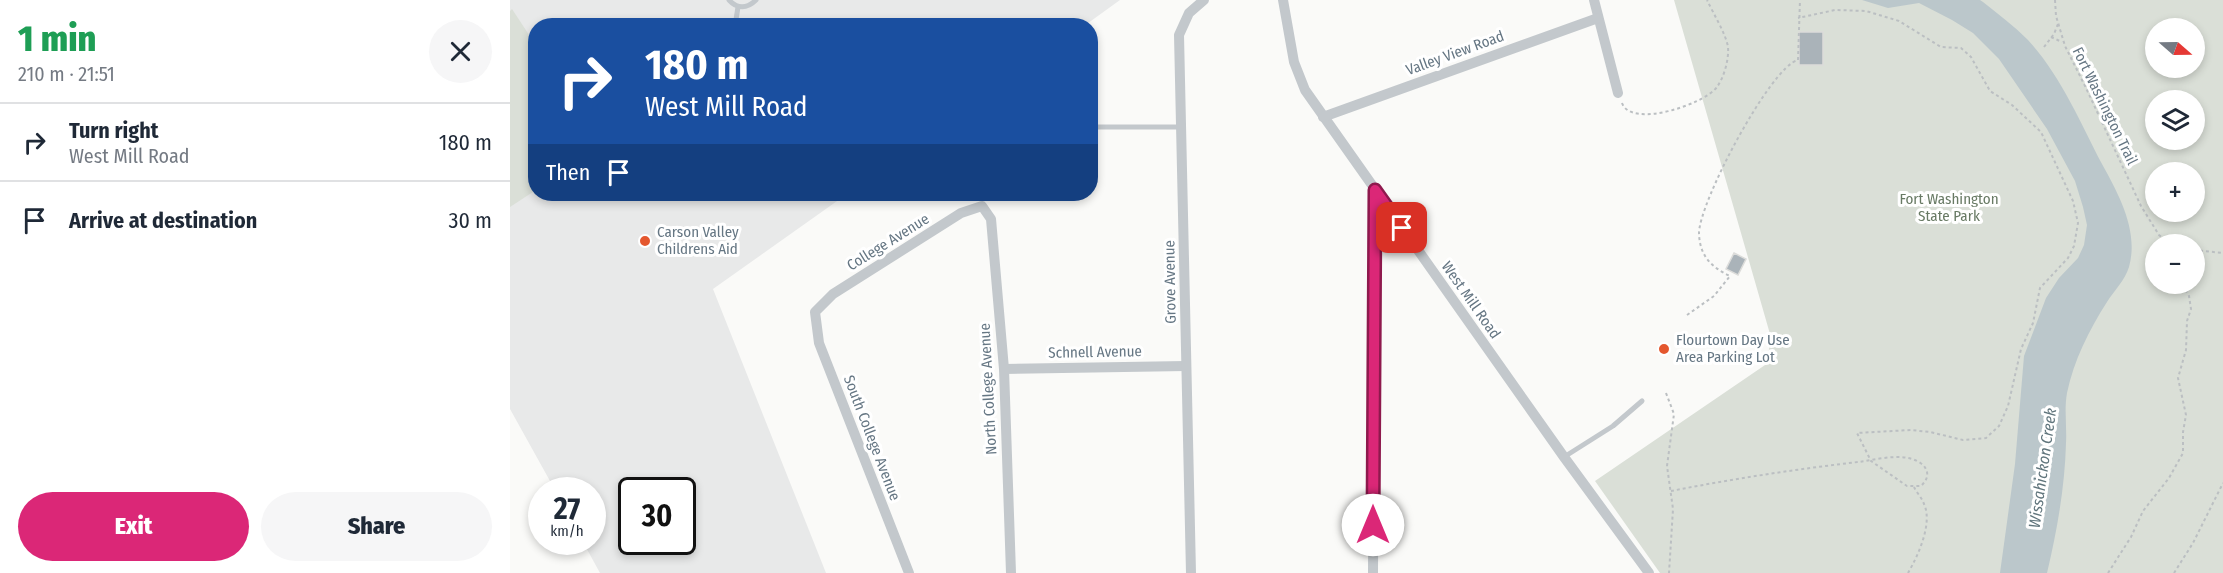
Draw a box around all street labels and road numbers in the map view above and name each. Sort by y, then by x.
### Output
street label: Valley View Road [1404,27,1506,79]
street label: Fort Washington Trail [2069,44,2141,168]
street label: College Avenue [844,210,932,274]
street label: Grove Avenue [1160,240,1180,324]
street label: West Mill Road [1438,258,1504,342]
street label: North College Avenue [976,323,1000,455]
street label: Schnell Avenue [1048,342,1142,362]
street label: South College Avenue [840,373,904,503]

